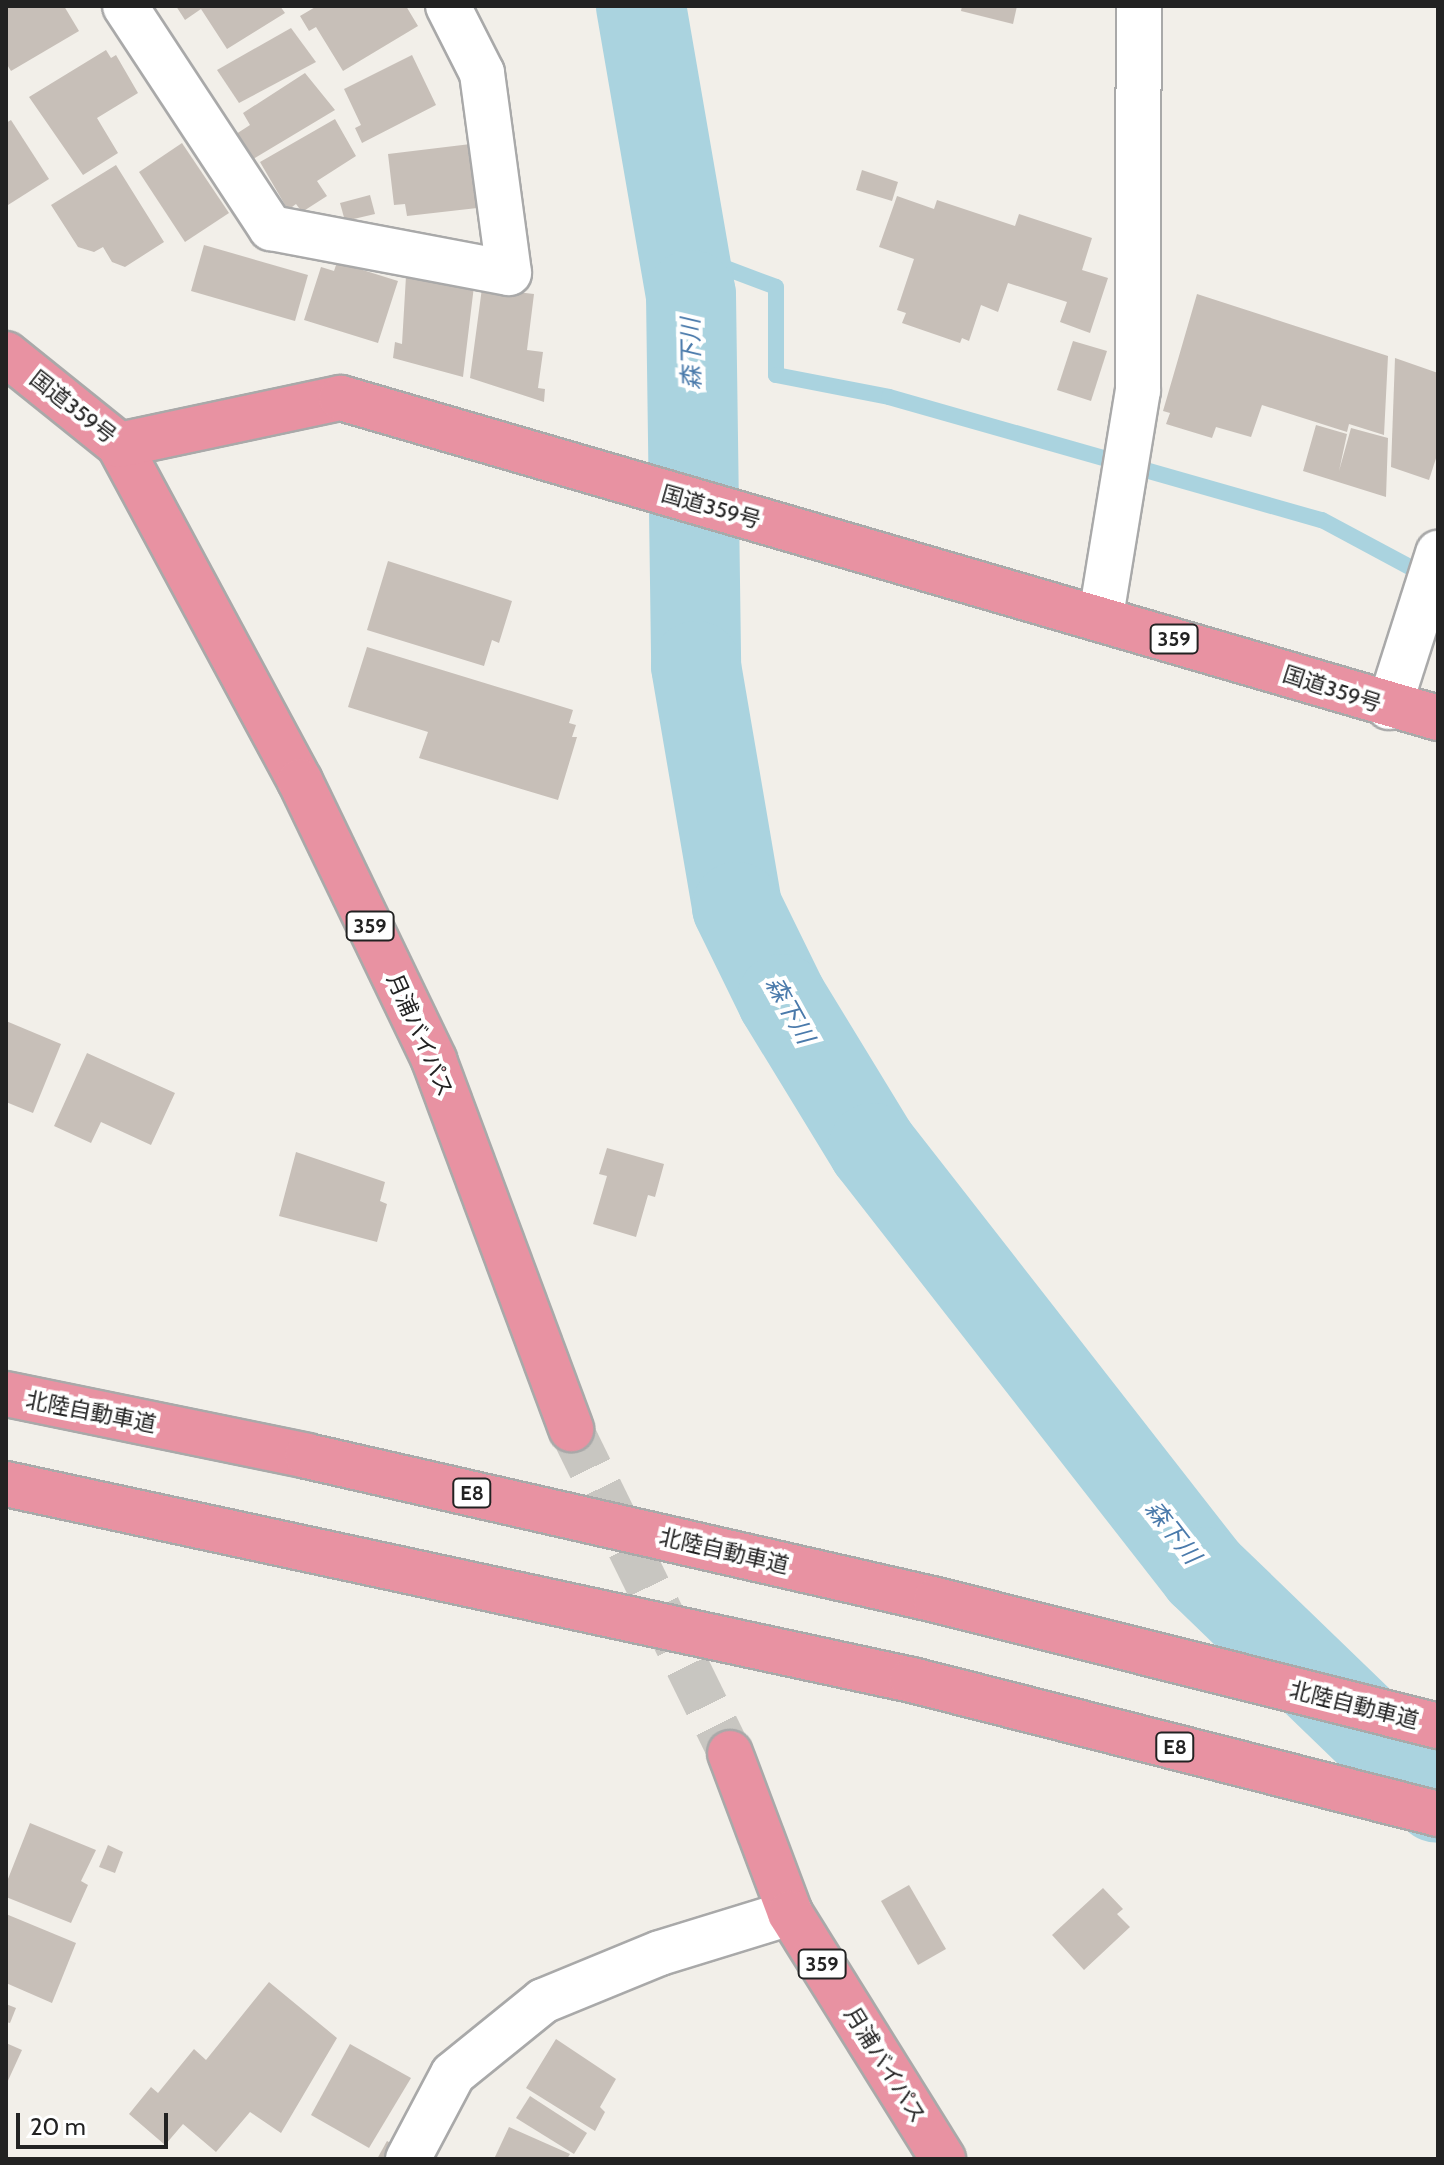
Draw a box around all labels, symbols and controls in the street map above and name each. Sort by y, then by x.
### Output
water label: 森下川 [676,318,706,390]
street label: 国道359号 [25,365,121,449]
street label: 国道359号 [658,480,764,534]
road number: 359 [1148,623,1200,655]
street label: 国道359号 [1279,661,1385,717]
road number: 359 [344,910,396,942]
street label: 月浦バイパス [381,969,459,1101]
water label: 森下川 [760,972,820,1048]
street label: 北陸自動車道 [24,1386,158,1438]
road number: E8 [452,1477,492,1509]
water label: 森下川 [1139,1495,1207,1569]
street label: 北陸自動車道 [657,1523,791,1579]
street label: 北陸自動車道 [1287,1676,1421,1734]
road number: E8 [1155,1731,1195,1763]
road number: 359 [796,1948,848,1980]
street label: 月浦バイパス [839,2002,931,2128]
scale bar [20,2097,172,2147]
text: 20 m [30,2112,86,2141]

